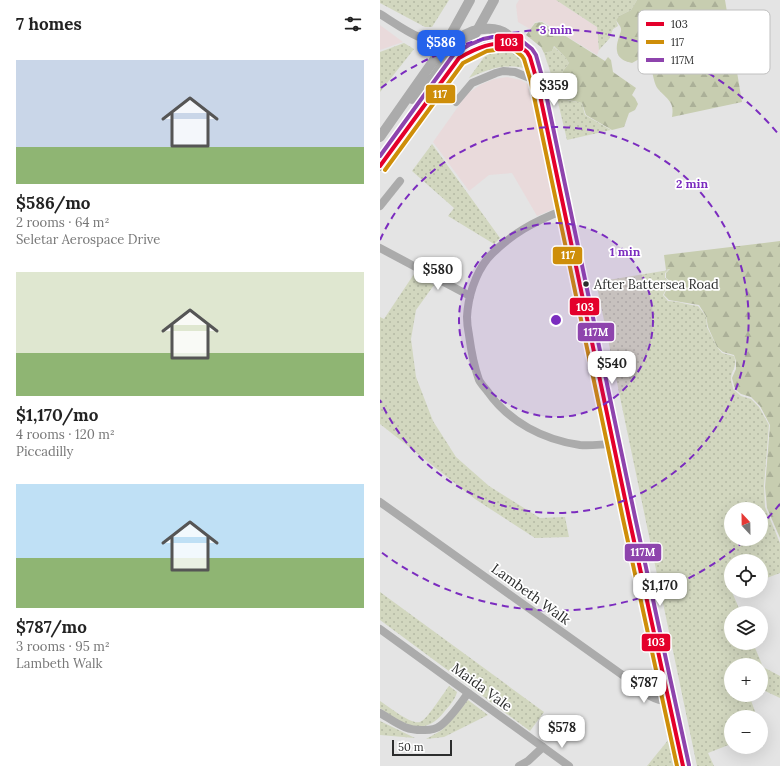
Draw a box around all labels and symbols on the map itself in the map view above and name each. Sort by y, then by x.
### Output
legend [638,10,770,74]
text: 103 [671,17,688,31]
text: 3 min [540,22,573,37]
pin: $586 [417,30,465,64]
line badge: 103 [494,33,524,52]
text: 103 [500,35,518,49]
text: 117 [671,35,684,49]
text: 117M [671,53,694,67]
pin: $359 [530,73,578,107]
line badge: 117 [425,84,456,104]
text: 117 [433,87,447,101]
text: 2 min [676,176,708,191]
text: 1 min [610,244,641,259]
line badge: 117 [552,246,583,265]
text: 117 [561,248,575,262]
pin: $580 [414,257,462,291]
place label: After Battersea Road [593,276,719,293]
marker: After Battersea Road [581,279,591,289]
line badge: 103 [569,297,600,316]
text: 103 [576,300,594,314]
centre of rings [549,313,563,327]
line badge: 117M [577,322,615,342]
text: 117M [584,325,609,339]
pin: $540 [588,351,636,385]
north arrow [724,502,768,546]
line badge: 117M [624,543,662,562]
text: 117M [631,545,656,559]
street label: Lambeth Walk [488,559,574,629]
pin: $1,170 [627,573,693,607]
line badge: 103 [641,633,671,652]
text: 103 [647,635,665,649]
street label: Maida Vale [448,659,516,715]
pin: $787 [620,670,668,704]
pin: $578 [538,715,586,749]
scale bar [392,738,452,757]

